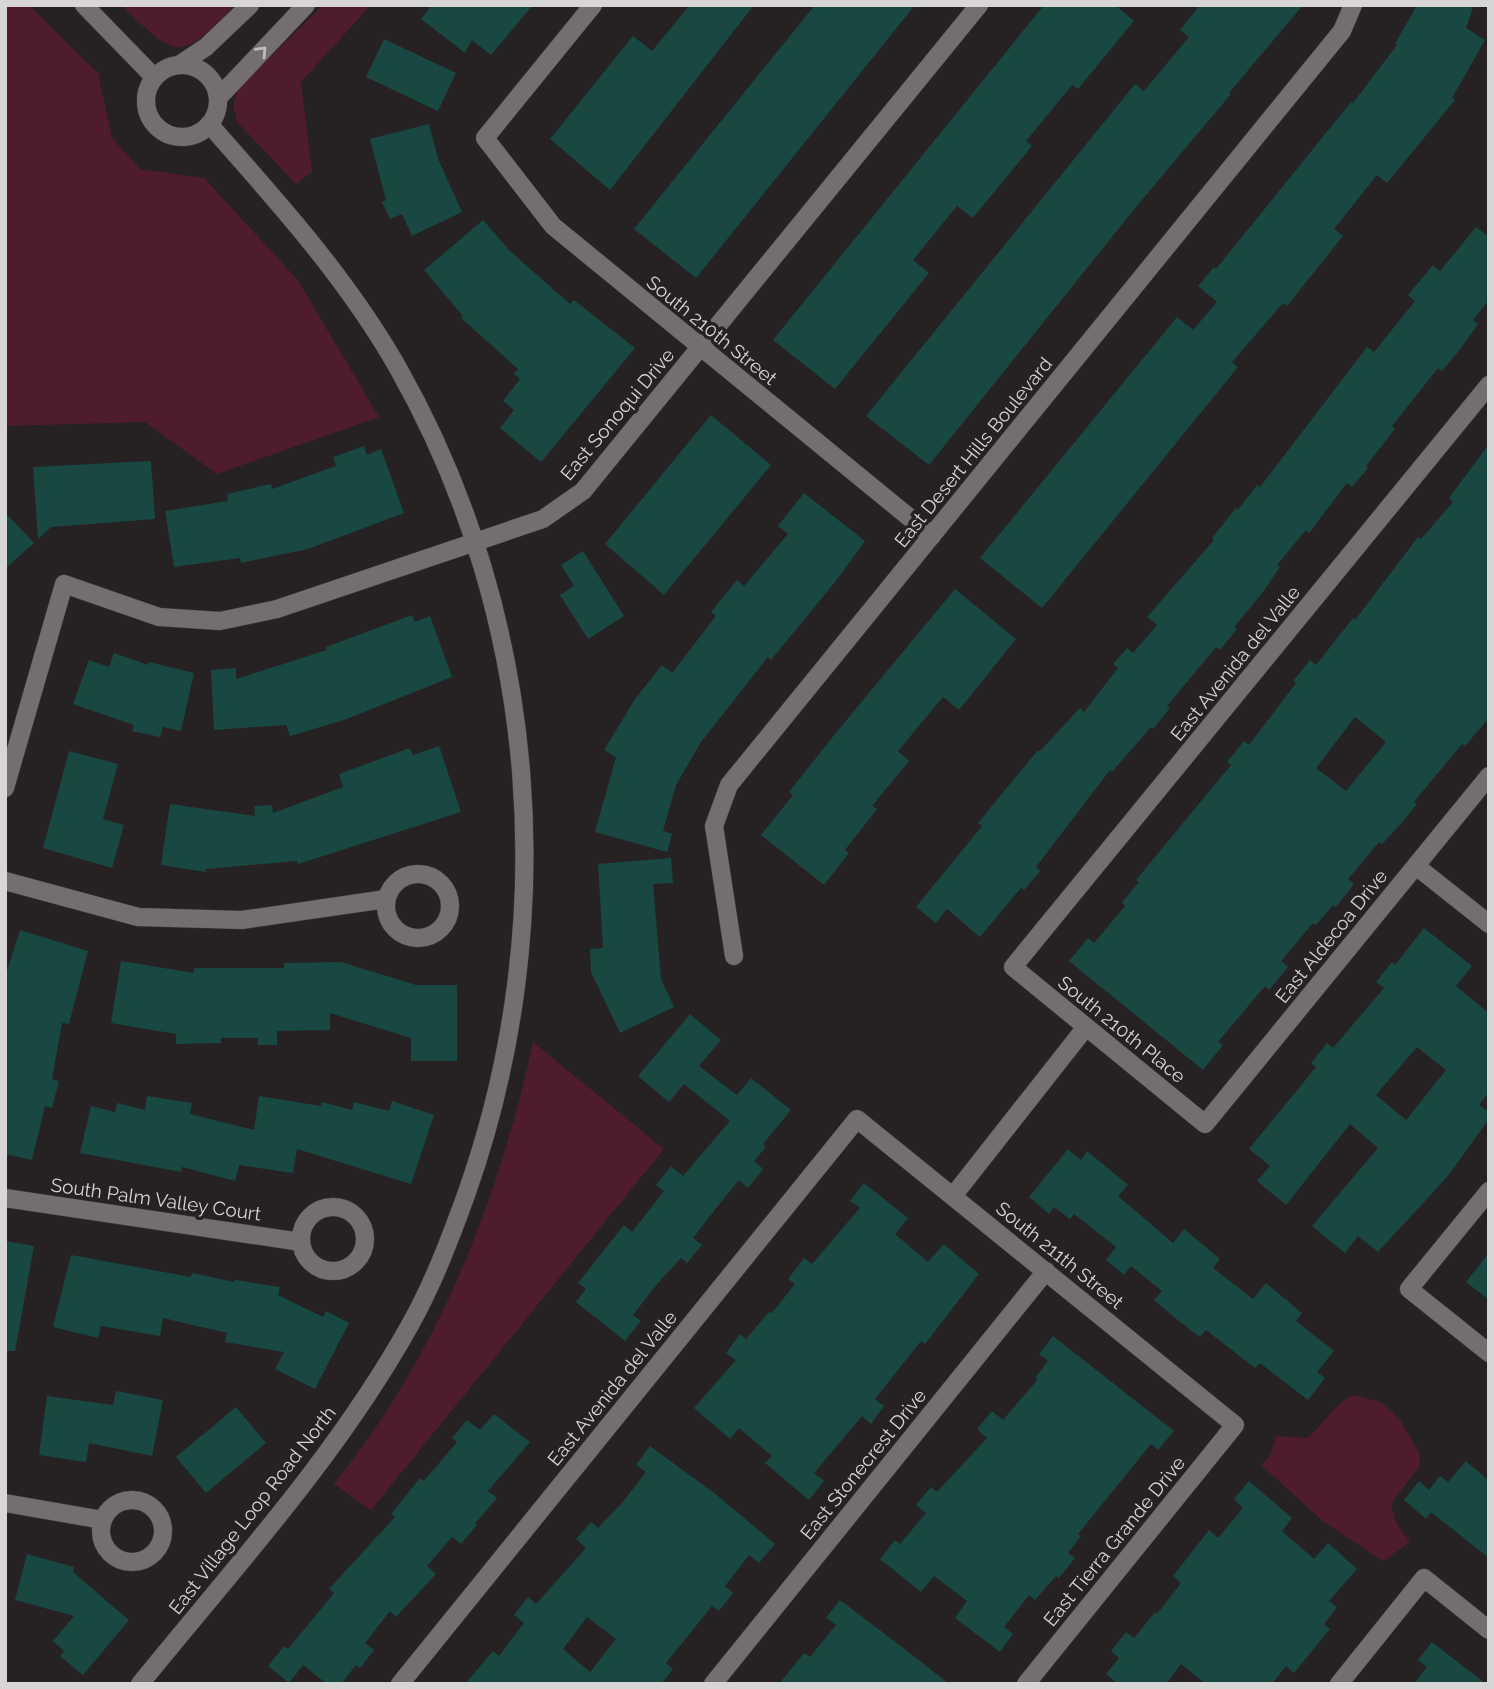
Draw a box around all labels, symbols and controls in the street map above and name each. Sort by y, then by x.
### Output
one-way arrow [253,47,266,60]
street label: South 210th Street [642,271,782,390]
street label: East Sonoqui Drive [556,344,678,484]
street label: East Desert Hills Boulevard [890,353,1056,551]
street label: East Avenida del Valle [1166,581,1304,745]
street label: East Aldecoa Drive [1271,865,1391,1007]
street label: South 210th Place [1054,971,1190,1087]
street label: South Palm Valley Court [49,1173,263,1225]
street label: South 211th Street [992,1197,1129,1314]
street label: East Avenida del Valle [543,1306,681,1470]
street label: East Stonecrest Drive [796,1384,930,1544]
street label: East Village Loop Road North [164,1402,340,1618]
street label: East Tierra Grande Drive [1039,1452,1189,1630]

